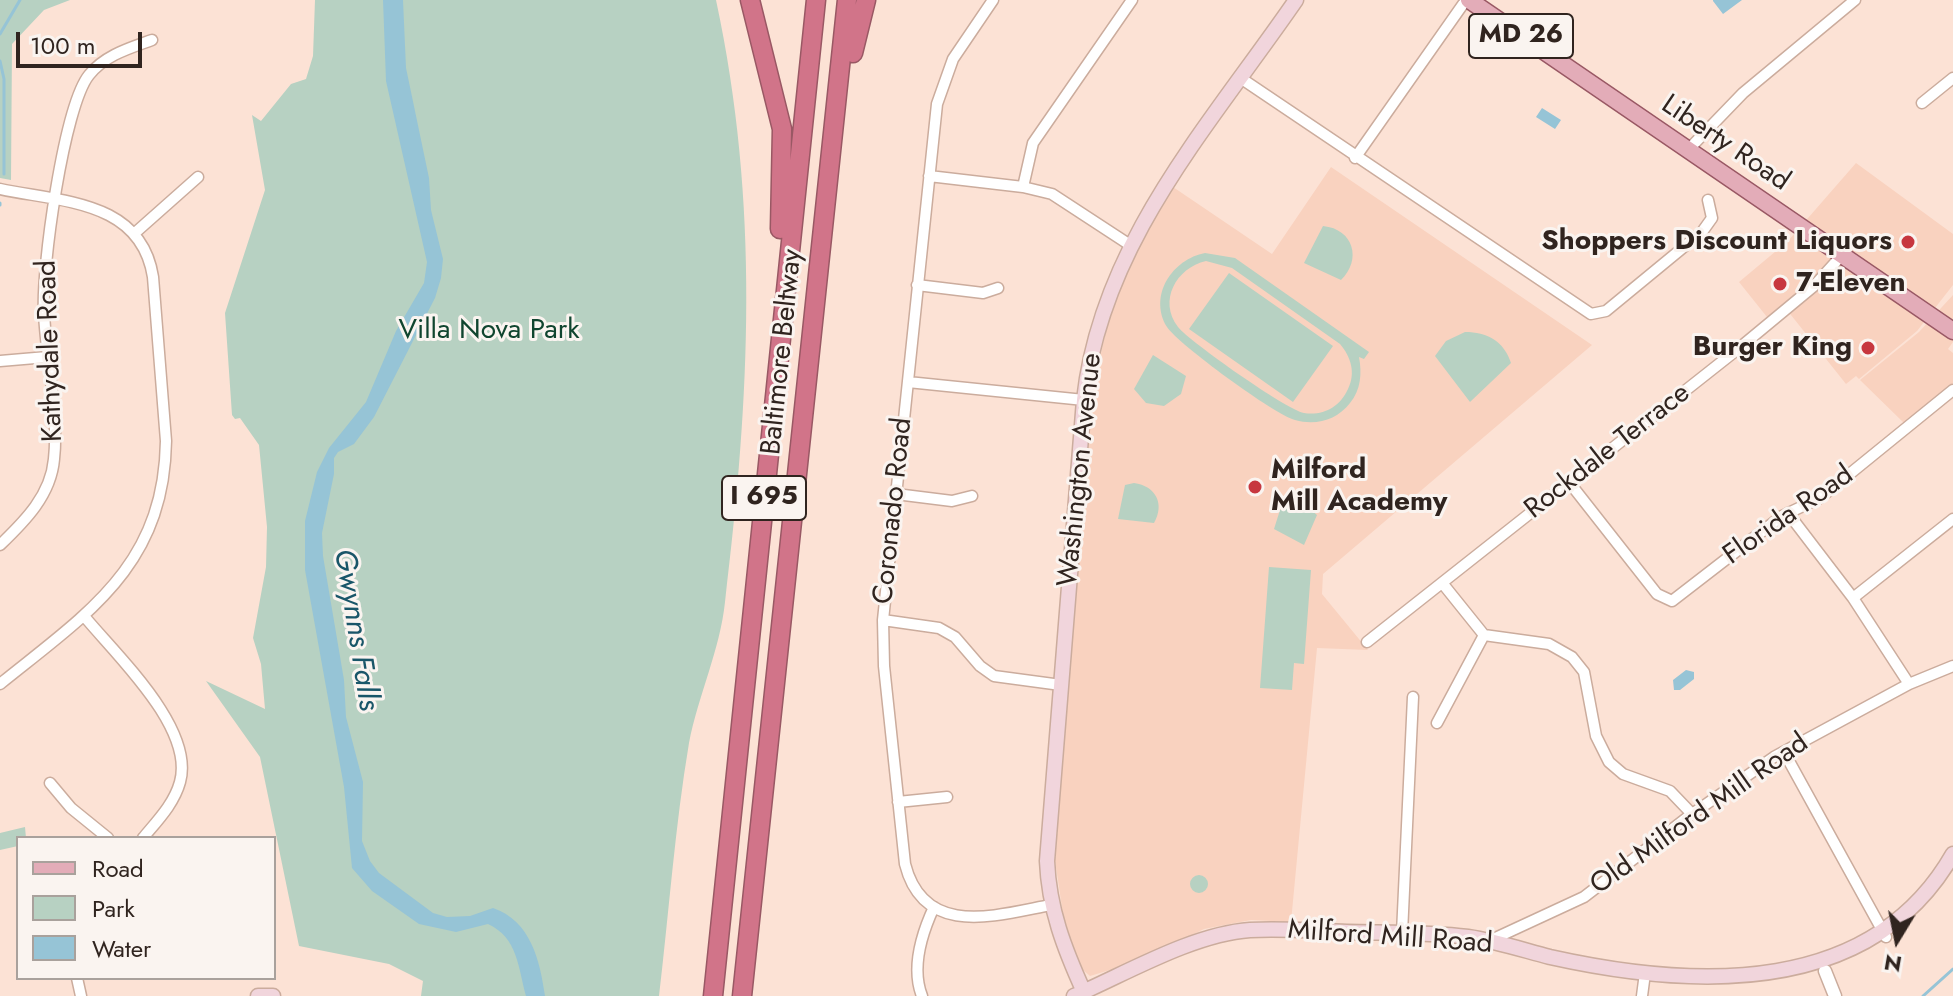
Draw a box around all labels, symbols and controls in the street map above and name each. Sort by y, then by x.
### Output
road number: MD 26 [1469,14,1573,58]
scale bar [20,16,146,66]
text: 100 m [30,28,96,63]
street label: Liberty Road [1654,89,1796,199]
place label: Shoppers Discount Liquors [1541,225,1892,259]
marker: Shoppers Discount Liquors [1899,233,1917,251]
street label: Baltimore Beltway [755,248,811,456]
street label: Kathydale Road [31,259,71,443]
place label: 7-Eleven [1796,267,1906,301]
marker: 7-Eleven [1771,275,1789,293]
park label: Villa Nova Park [398,314,580,348]
place label: Burger King [1693,331,1852,365]
marker: Burger King [1859,339,1877,357]
street label: Washington Avenue [1052,352,1110,588]
street label: Rockdale Terrace [1519,377,1697,527]
street label: Coronado Road [868,416,920,606]
place label: Milford Mill Academy [1271,454,1447,520]
street label: Florida Road [1718,459,1860,573]
road number: I 695 [722,476,806,520]
marker: Milford Mill Academy [1246,478,1264,496]
water label: Gwynns Falls [324,547,386,713]
street label: Old Milford Mill Road [1585,727,1815,903]
legend [16,836,276,980]
text: Road [92,851,144,886]
text: Park [92,891,135,926]
north arrow [1857,900,1937,980]
street label: Milford Mill Road [1286,914,1494,962]
text: Water [92,931,151,966]
text: N [1881,946,1904,981]

